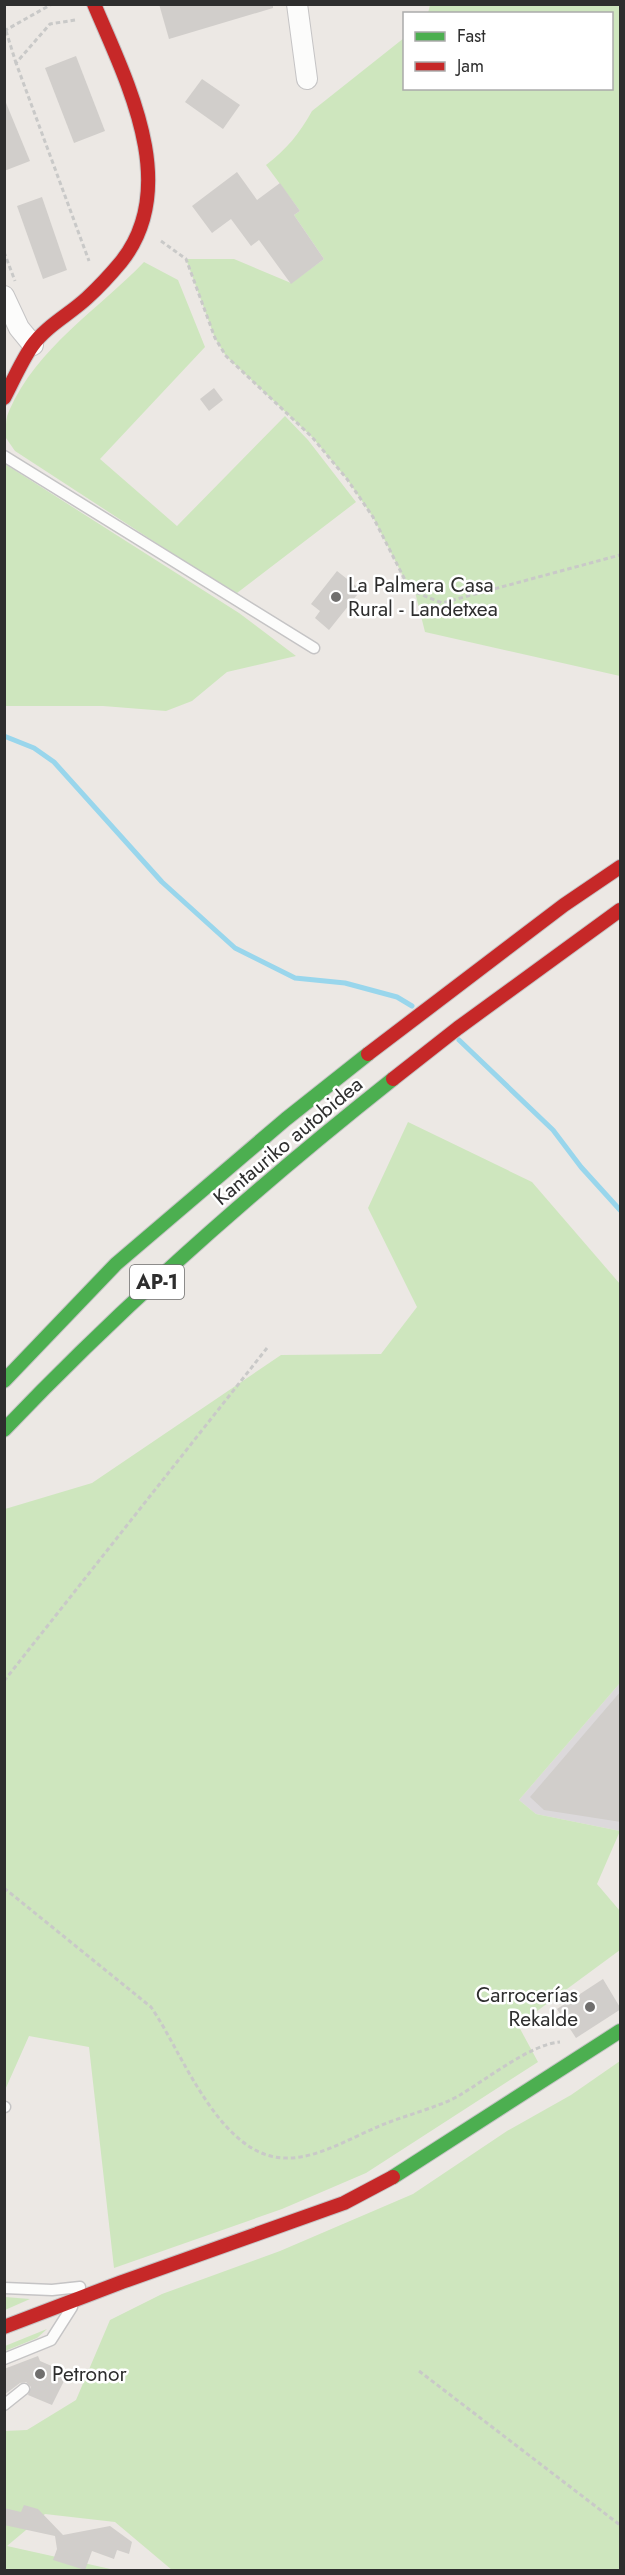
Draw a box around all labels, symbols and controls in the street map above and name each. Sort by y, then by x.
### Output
legend [403,12,613,90]
text: Fast [457,23,486,49]
text: Jam [455,53,484,79]
place label: La Palmera Casa Rural - Landetxea [348,570,498,624]
marker: La Palmera Casa Rural - Landetxea [329,590,343,604]
street label: Kantauriko autobidea [207,1070,369,1212]
road number: AP-1 [130,1265,184,1299]
place label: Carrocerías Rekalde [476,1980,578,2034]
marker: Carrocerías Rekalde [583,2000,597,2014]
place label: Petronor [52,2359,128,2389]
marker: Petronor [33,2367,47,2381]

